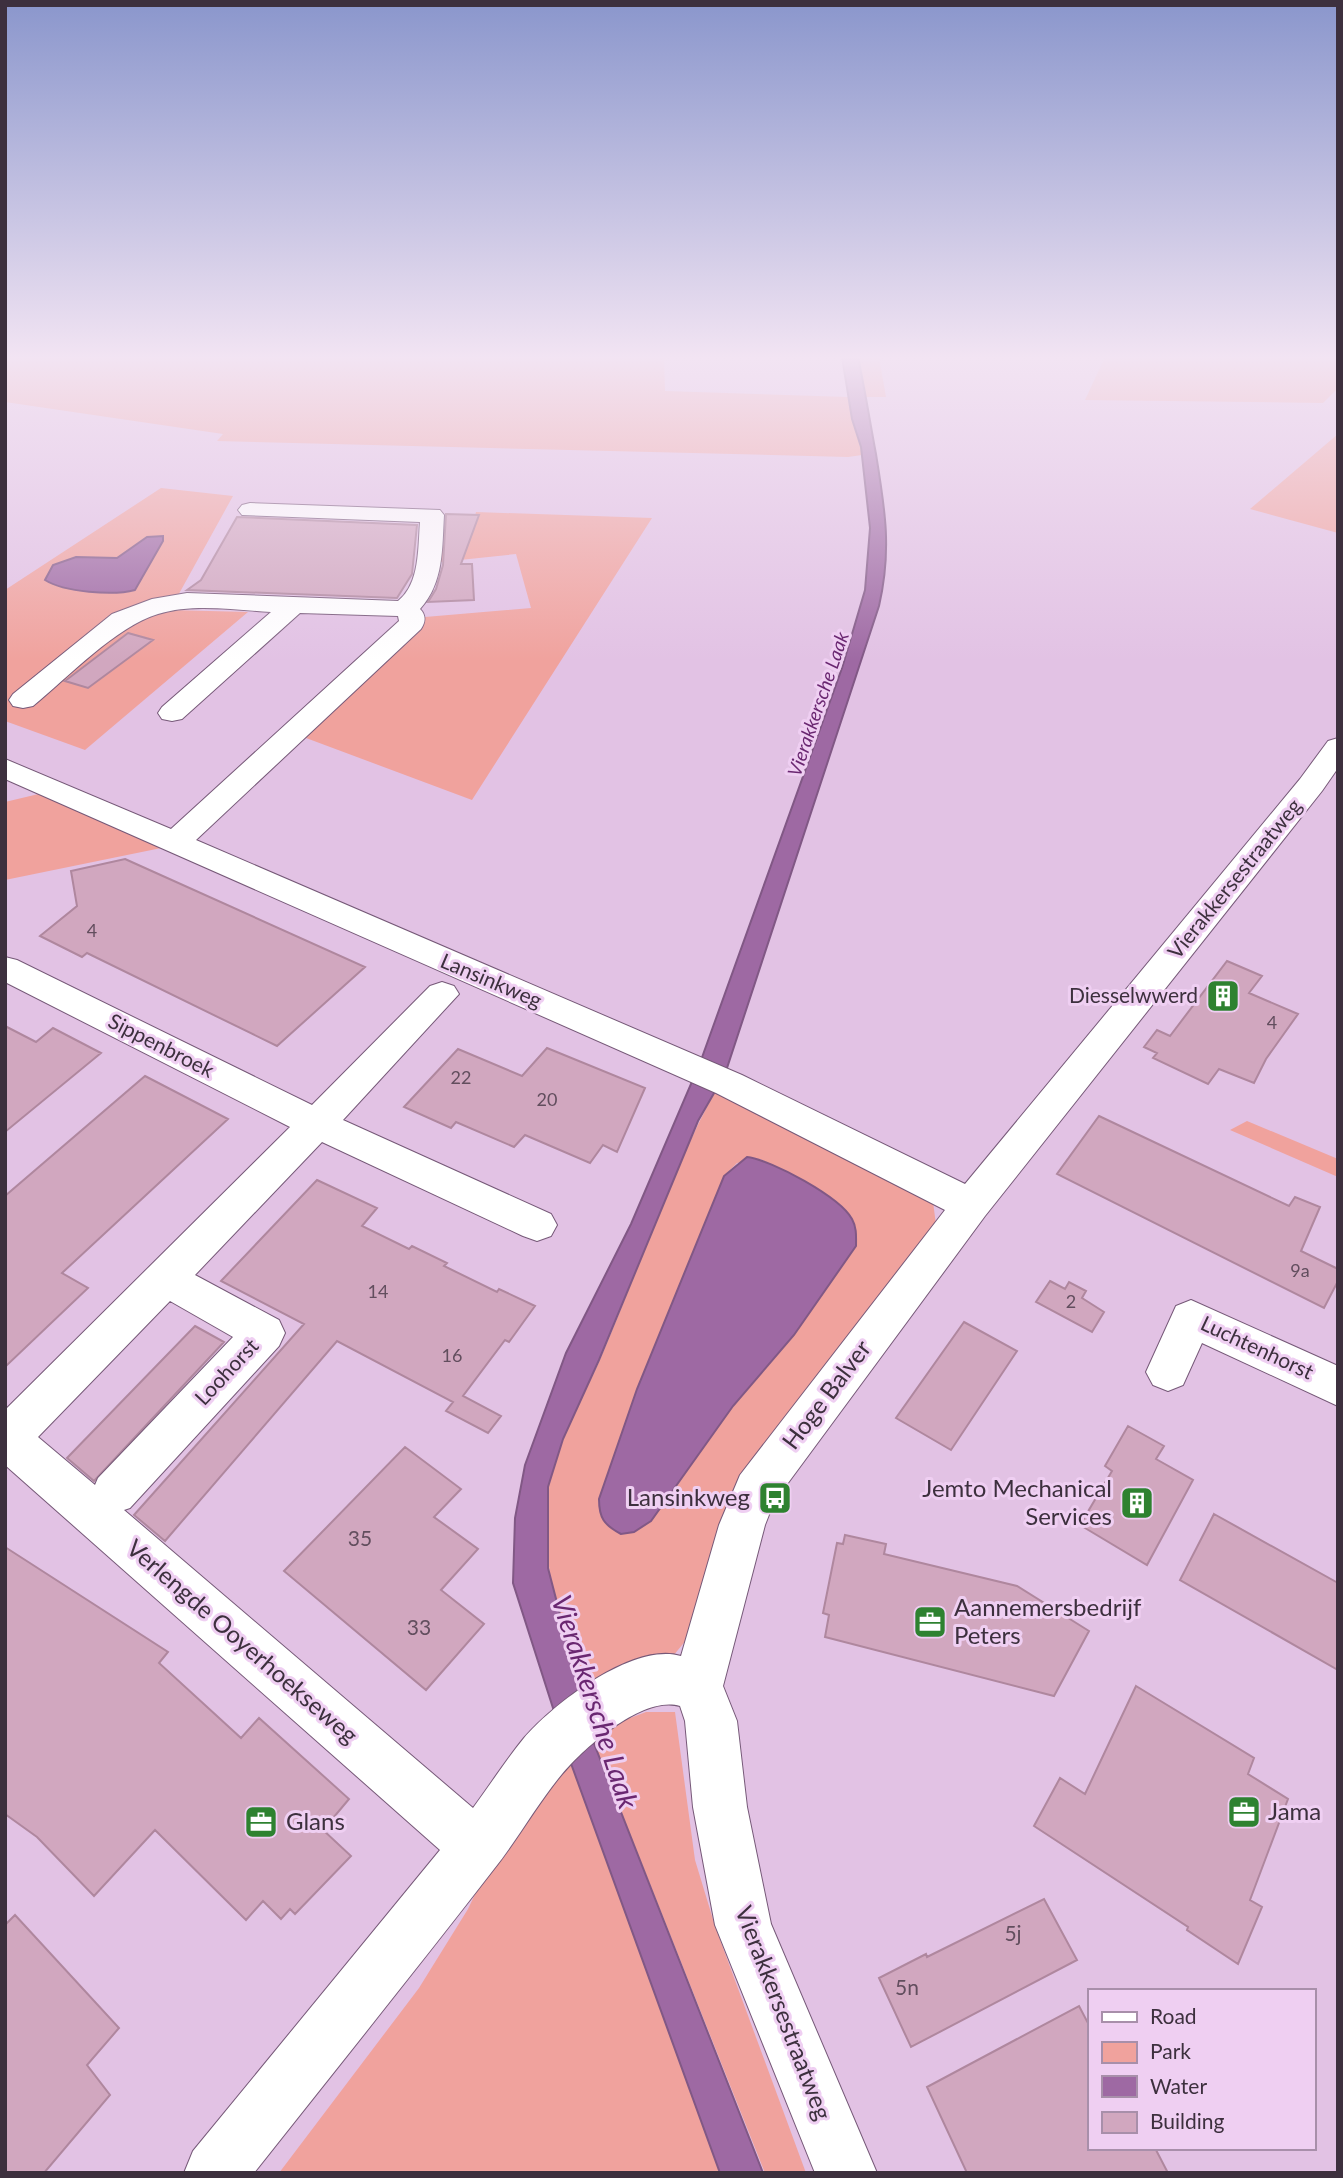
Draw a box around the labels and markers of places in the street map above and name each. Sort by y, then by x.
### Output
building icon: Diesselwwerd [1204,977,1242,1015]
place label: Diesselwwerd [1069,982,1198,1007]
place label: Jemto Mechanical Services [922,1473,1112,1530]
bus stop icon: Lansinkweg [756,1479,794,1517]
place label: Lansinkweg [627,1482,750,1511]
building icon: Jemto Mechanical Services [1118,1484,1156,1522]
place label: Aannemersbedrijf Peters [954,1592,1142,1649]
office icon: Aannemersbedrijf Peters [911,1603,949,1641]
office icon: Jama [1225,1793,1263,1831]
place label: Jama [1268,1796,1321,1825]
office icon: Glans [242,1803,280,1841]
place label: Glans [286,1806,345,1835]

